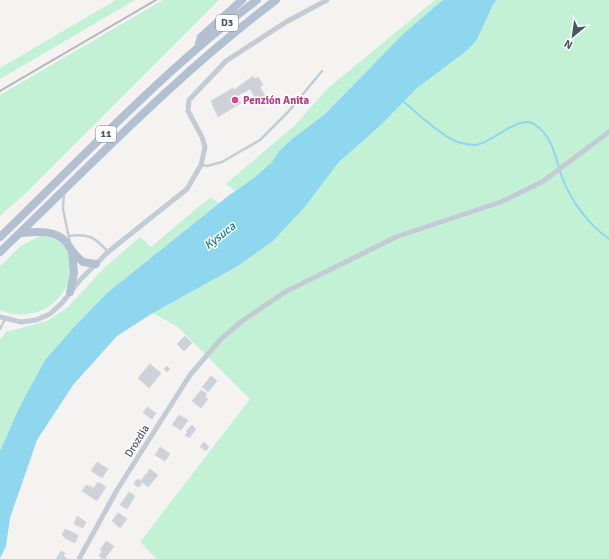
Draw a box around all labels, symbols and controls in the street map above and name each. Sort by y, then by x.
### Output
road number: D3 [216,15,238,31]
north arrow [553,16,593,56]
text: N [562,37,575,52]
place label: Penzión Anita [243,94,309,107]
marker: Penzión Anita [230,95,240,105]
road number: 11 [96,126,116,142]
water label: Kysuca [201,218,240,253]
street label: Drozdia [122,422,152,460]

